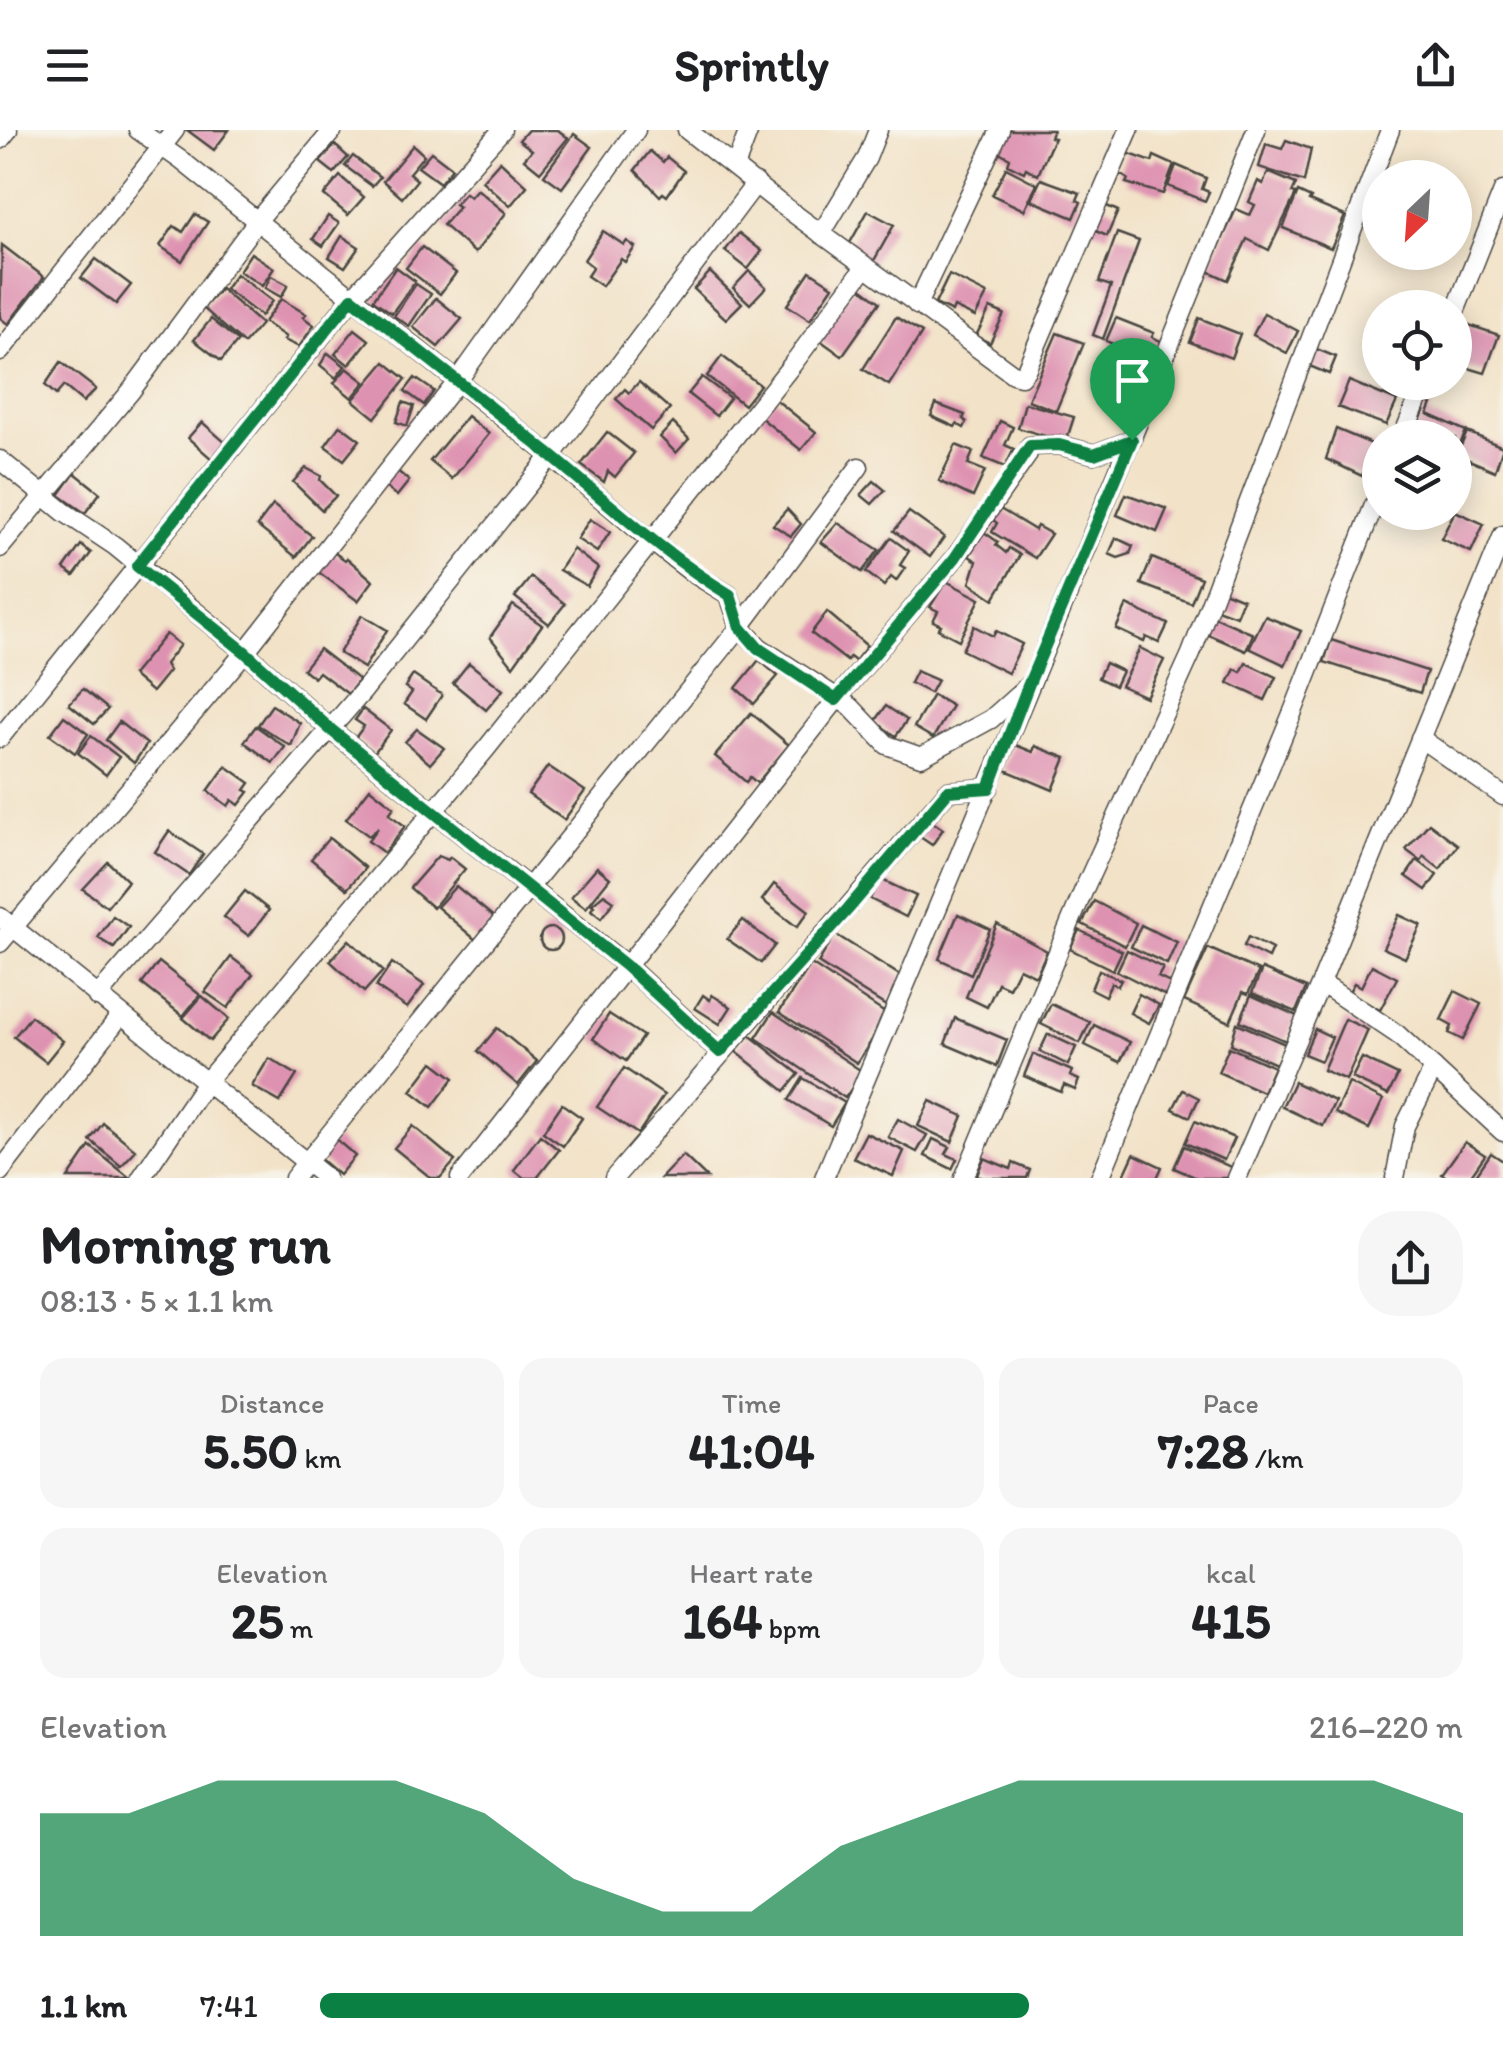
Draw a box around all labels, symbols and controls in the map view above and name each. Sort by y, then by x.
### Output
icon: menu [40,38,95,93]
text: Sprintly [674,38,829,92]
icon: share [1408,38,1463,93]
north arrow [1362,160,1472,270]
map controls [1362,160,1472,530]
button: locate [1362,290,1472,400]
pin [1090,338,1175,441]
icon: arrive [1105,353,1160,408]
button: layers [1362,420,1472,530]
text: Morning run [40,1211,331,1277]
button: share [1358,1211,1463,1316]
text: 08:13 · 5 × 1.1 km [40,1282,273,1320]
text: Distance [220,1386,325,1420]
text: Time [722,1386,781,1420]
text: Pace [1203,1386,1259,1420]
text: 5.50 [203,1420,298,1481]
text: 41:04 [688,1420,815,1481]
text: 7:28 [1158,1420,1249,1481]
text: km [298,1441,342,1475]
text: /km [1249,1441,1304,1475]
text: Elevation [217,1556,328,1590]
text: Heart rate [690,1556,813,1590]
text: kcal [1206,1556,1256,1590]
text: 25 [231,1590,284,1651]
text: 164 [683,1590,762,1651]
text: 415 [1191,1590,1271,1651]
text: m [284,1611,313,1645]
text: bpm [762,1611,820,1645]
text: Elevation [40,1708,167,1746]
text: 216–220 m [1309,1708,1463,1746]
text: 1.1 km [40,1987,127,2025]
text: 7:41 [200,1987,258,2025]

